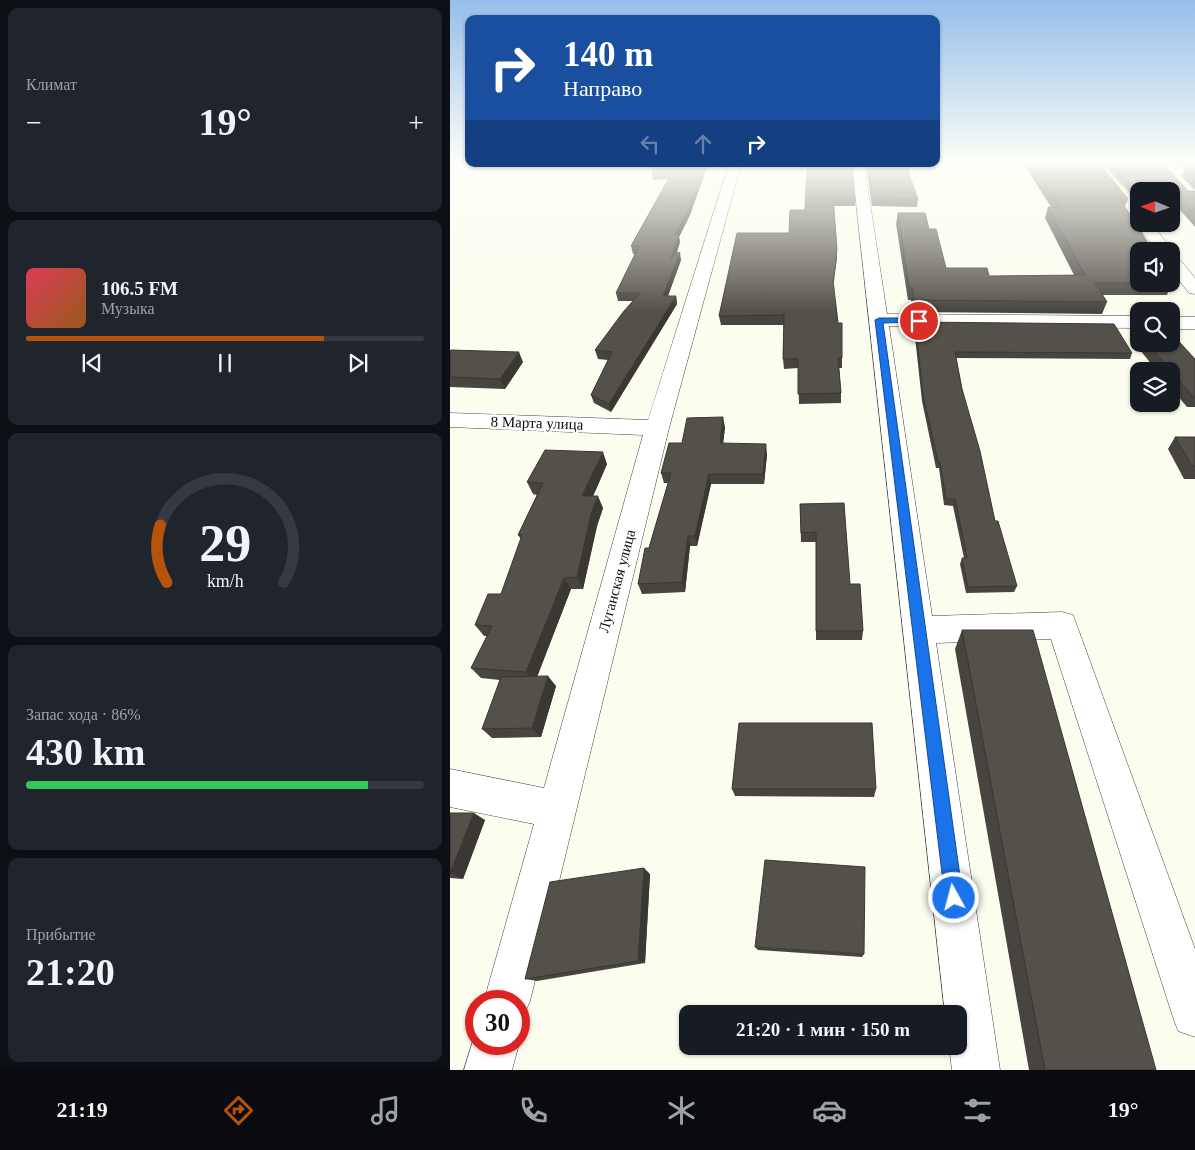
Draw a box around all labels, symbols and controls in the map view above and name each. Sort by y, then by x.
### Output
icon: right [480,35,545,100]
text: 140 m [563,35,653,74]
text: Климат [26,76,77,93]
text: Направо [563,76,642,101]
text: 19° [198,101,252,143]
text: − [26,107,42,138]
text: + [408,107,424,138]
icon: left [636,130,664,158]
icon: ahead [689,130,717,158]
icon: right [742,130,770,158]
north arrow [1130,182,1180,232]
map controls [1130,182,1180,412]
button: sound [1130,242,1180,292]
text: 106.5 FM [101,278,178,299]
text: Музыка [101,300,155,317]
pin [898,300,940,342]
button: search [1130,302,1180,352]
icon: arrive [905,307,933,335]
icon: previous [78,349,106,377]
icon: pause [211,349,239,377]
icon: next [344,349,372,377]
button: layers [1130,362,1180,412]
street label: 8 Марта улица [490,413,584,433]
text: 29 [199,515,251,572]
street label: Луганская улица [596,527,639,634]
text: km/h [207,571,243,591]
text: Запас хода · 86% [26,706,141,723]
text: 430 km [26,731,145,773]
position arrow [927,871,979,923]
text: Прибытие [26,926,96,943]
text: 21:20 [26,951,115,993]
speed limit sign: 30 [465,990,530,1055]
text: 21:20 · 1 мин · 150 m [736,1019,910,1040]
icon: directions [221,1093,256,1128]
icon: music [368,1093,403,1128]
icon: phone [516,1093,551,1128]
icon: climate [664,1093,699,1128]
icon: car [812,1093,847,1128]
icon: filters [960,1093,995,1128]
text: 21:19 [56,1097,108,1122]
text: 19° [1108,1097,1138,1122]

